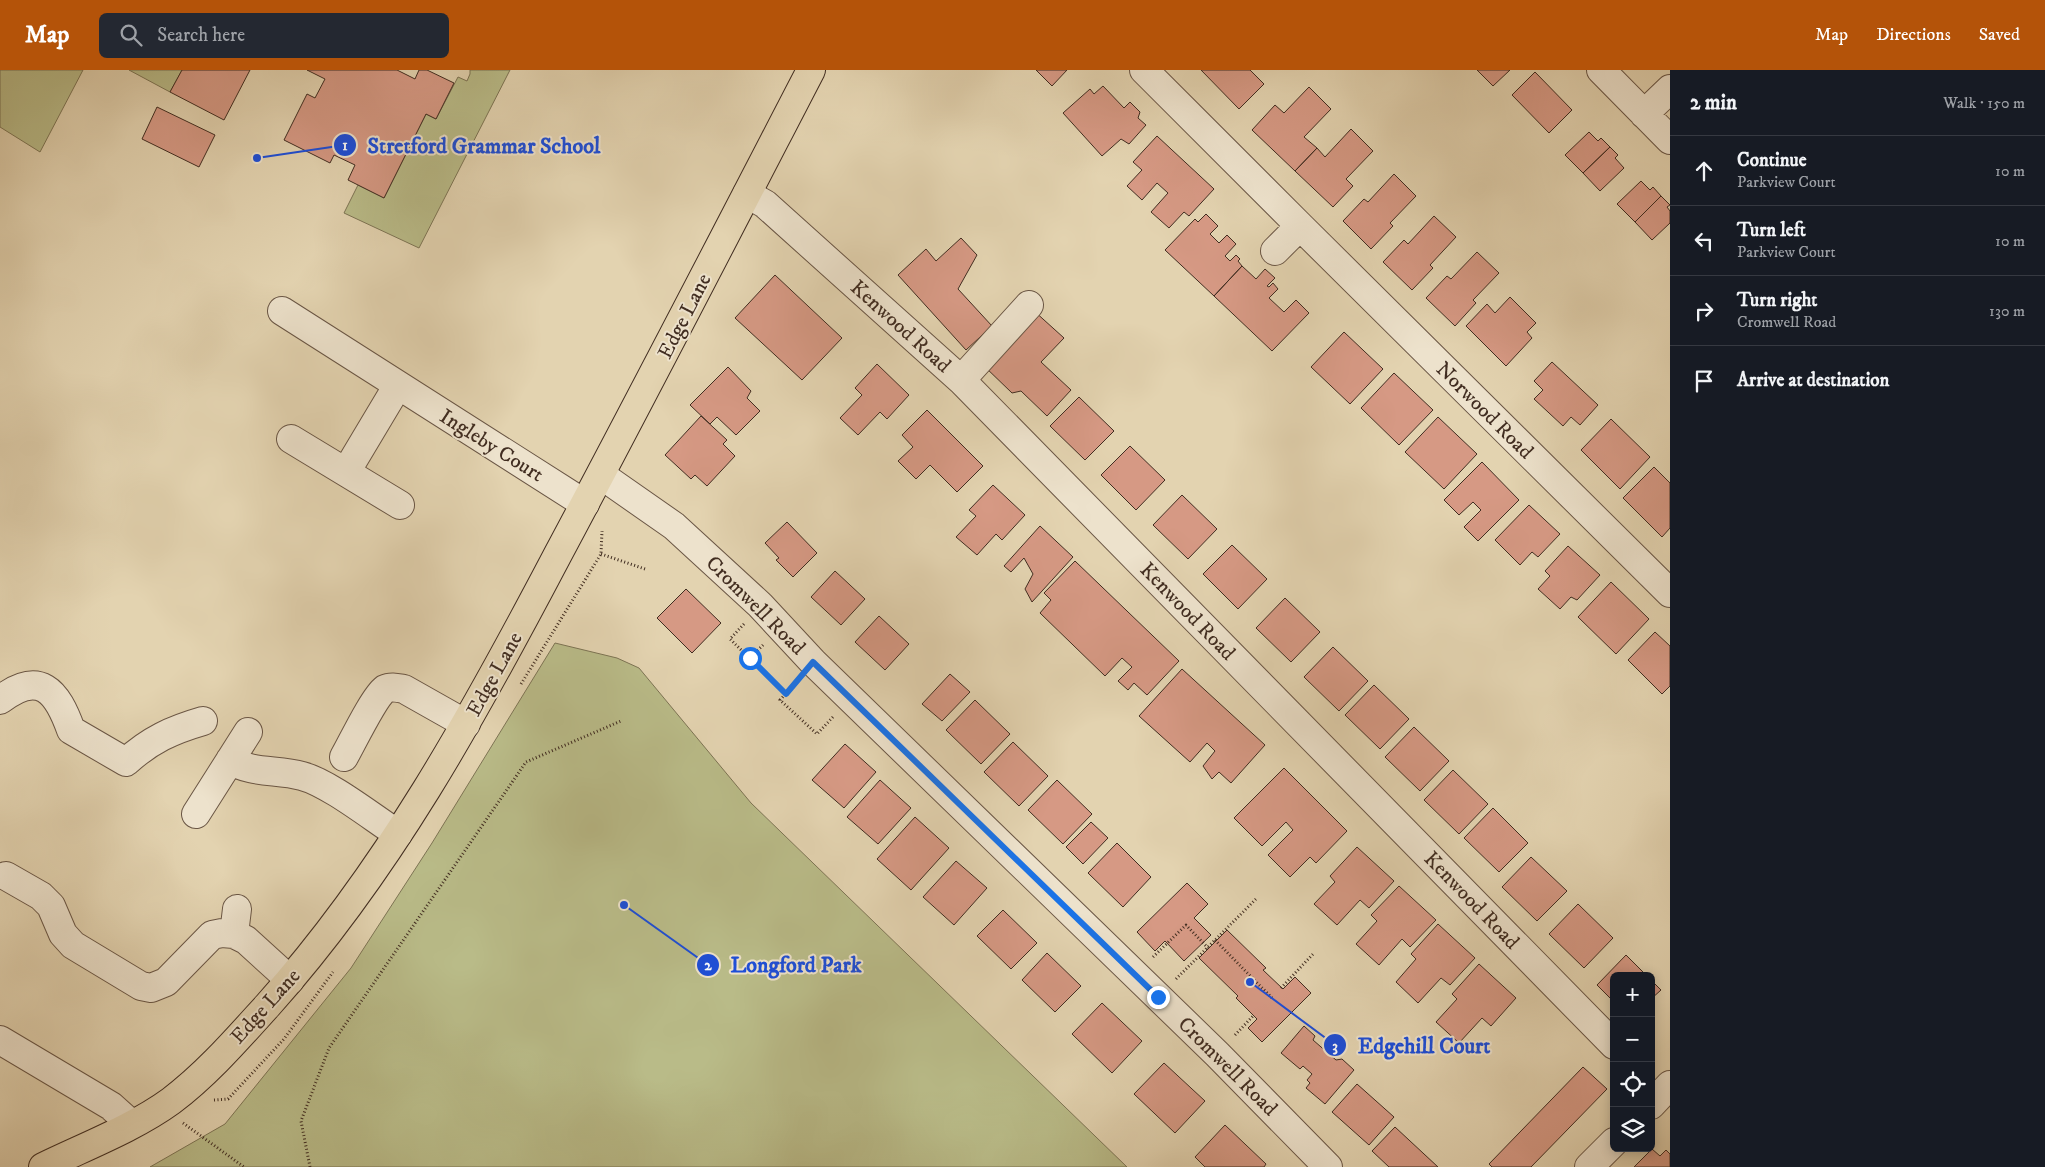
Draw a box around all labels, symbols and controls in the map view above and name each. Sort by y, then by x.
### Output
search box [99,13,449,58]
text: Map [25,20,69,50]
icon: search [117,21,145,49]
text: Search here [157,24,245,47]
text: Map [1815,24,1848,46]
text: Directions [1876,24,1951,46]
text: Saved [1979,24,2020,46]
text: 2 min [1690,90,1737,116]
text: Walk · 150 m [1943,93,2025,113]
callout: Stretford Grammar School [333,127,611,164]
text: Stretford Grammar School [368,133,601,160]
text: 1 [342,136,348,155]
text: Continue [1737,149,1807,172]
icon: ahead [1690,157,1718,185]
text: 10 m [1995,161,2025,181]
text: Parkview Court [1737,172,1836,192]
text: Turn left [1737,219,1806,242]
icon: left [1690,227,1718,255]
text: 10 m [1995,231,2025,251]
text: Parkview Court [1737,242,1836,262]
street label: Edge Lane [652,269,718,364]
street label: Kenwood Road [845,275,956,379]
text: Turn right [1737,289,1817,312]
icon: right [1690,297,1718,325]
text: 130 m [1989,301,2025,321]
text: Cromwell Road [1737,312,1836,332]
street label: Norwood Road [1430,357,1539,465]
icon: arrive [1690,367,1718,395]
text: Arrive at destination [1737,369,1889,392]
street label: Ingleby Court [435,404,549,488]
street label: Cromwell Road [700,550,811,661]
street label: Kenwood Road [1134,557,1241,667]
street label: Edge Lane [461,628,529,721]
route start [739,647,762,670]
street label: Kenwood Road [1418,846,1525,956]
callout: Longford Park [695,946,872,983]
text: Longford Park [730,952,863,979]
text: 2 [704,956,712,975]
street label: Edge Lane [225,963,307,1050]
map controls [1610,972,1655,1152]
button: + [1610,972,1655,1017]
route end [1147,986,1170,1009]
street label: Cromwell Road [1172,1011,1283,1122]
button: − [1610,1017,1655,1062]
callout: Edgehill Court [1322,1027,1500,1064]
text: Edgehill Court [1358,1033,1490,1060]
text: 3 [1332,1037,1338,1056]
button: locate [1610,1062,1655,1107]
button: layers [1610,1107,1655,1152]

